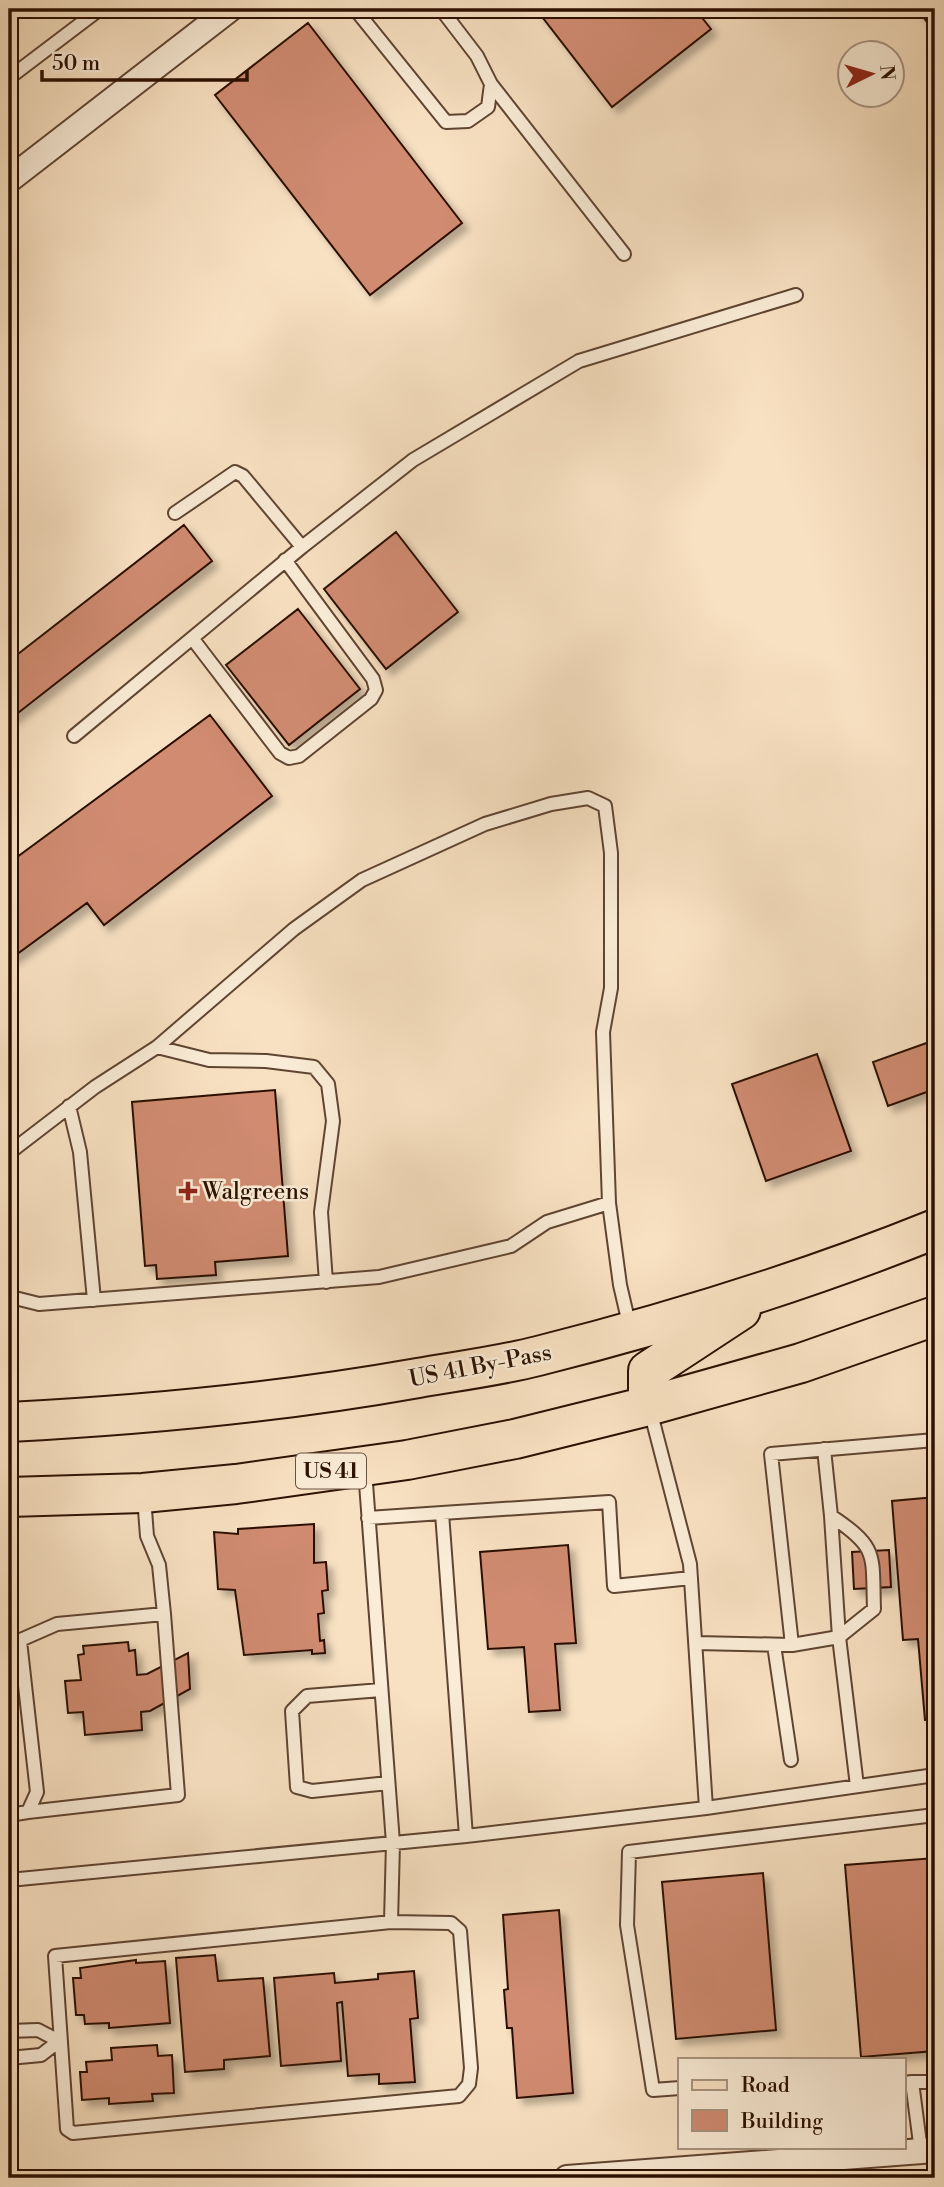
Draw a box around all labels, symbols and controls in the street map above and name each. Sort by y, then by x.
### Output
scale bar [42,38,247,82]
north arrow [836,38,906,108]
text: 50 m [52,51,100,77]
text: N [874,64,900,81]
place label: Walgreens [201,1178,309,1206]
marker: Walgreens [180,1183,196,1199]
street label: US 41 By-Pass [406,1338,554,1394]
road number: US 41 [296,1454,366,1488]
legend [678,2058,906,2148]
text: Road [741,2073,790,2099]
text: Building [740,2109,823,2135]

